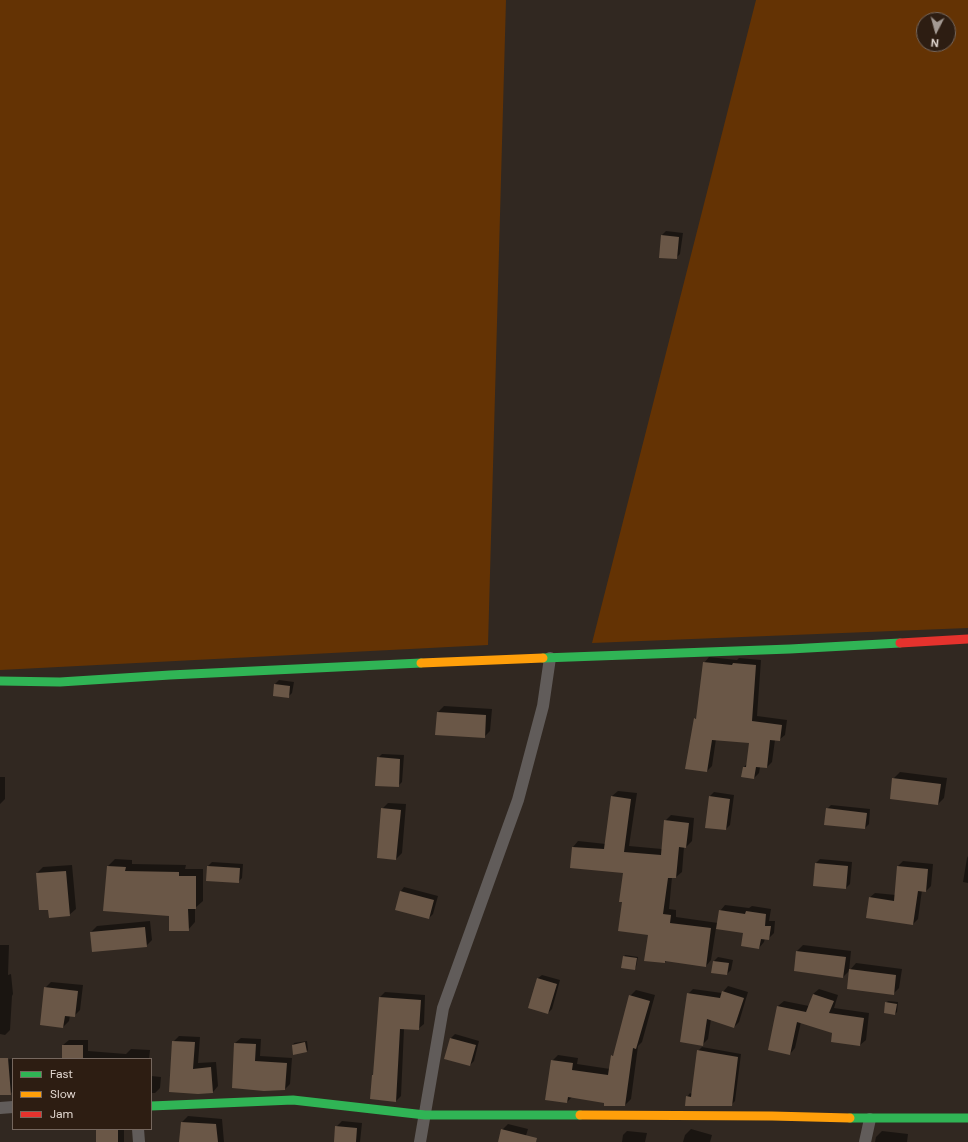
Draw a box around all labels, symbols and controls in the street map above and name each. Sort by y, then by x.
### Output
north arrow [916,12,956,52]
text: N [930,36,940,50]
legend [12,1058,152,1130]
text: Fast [50,1066,73,1082]
text: Slow [50,1086,76,1102]
text: Jam [50,1106,73,1122]

